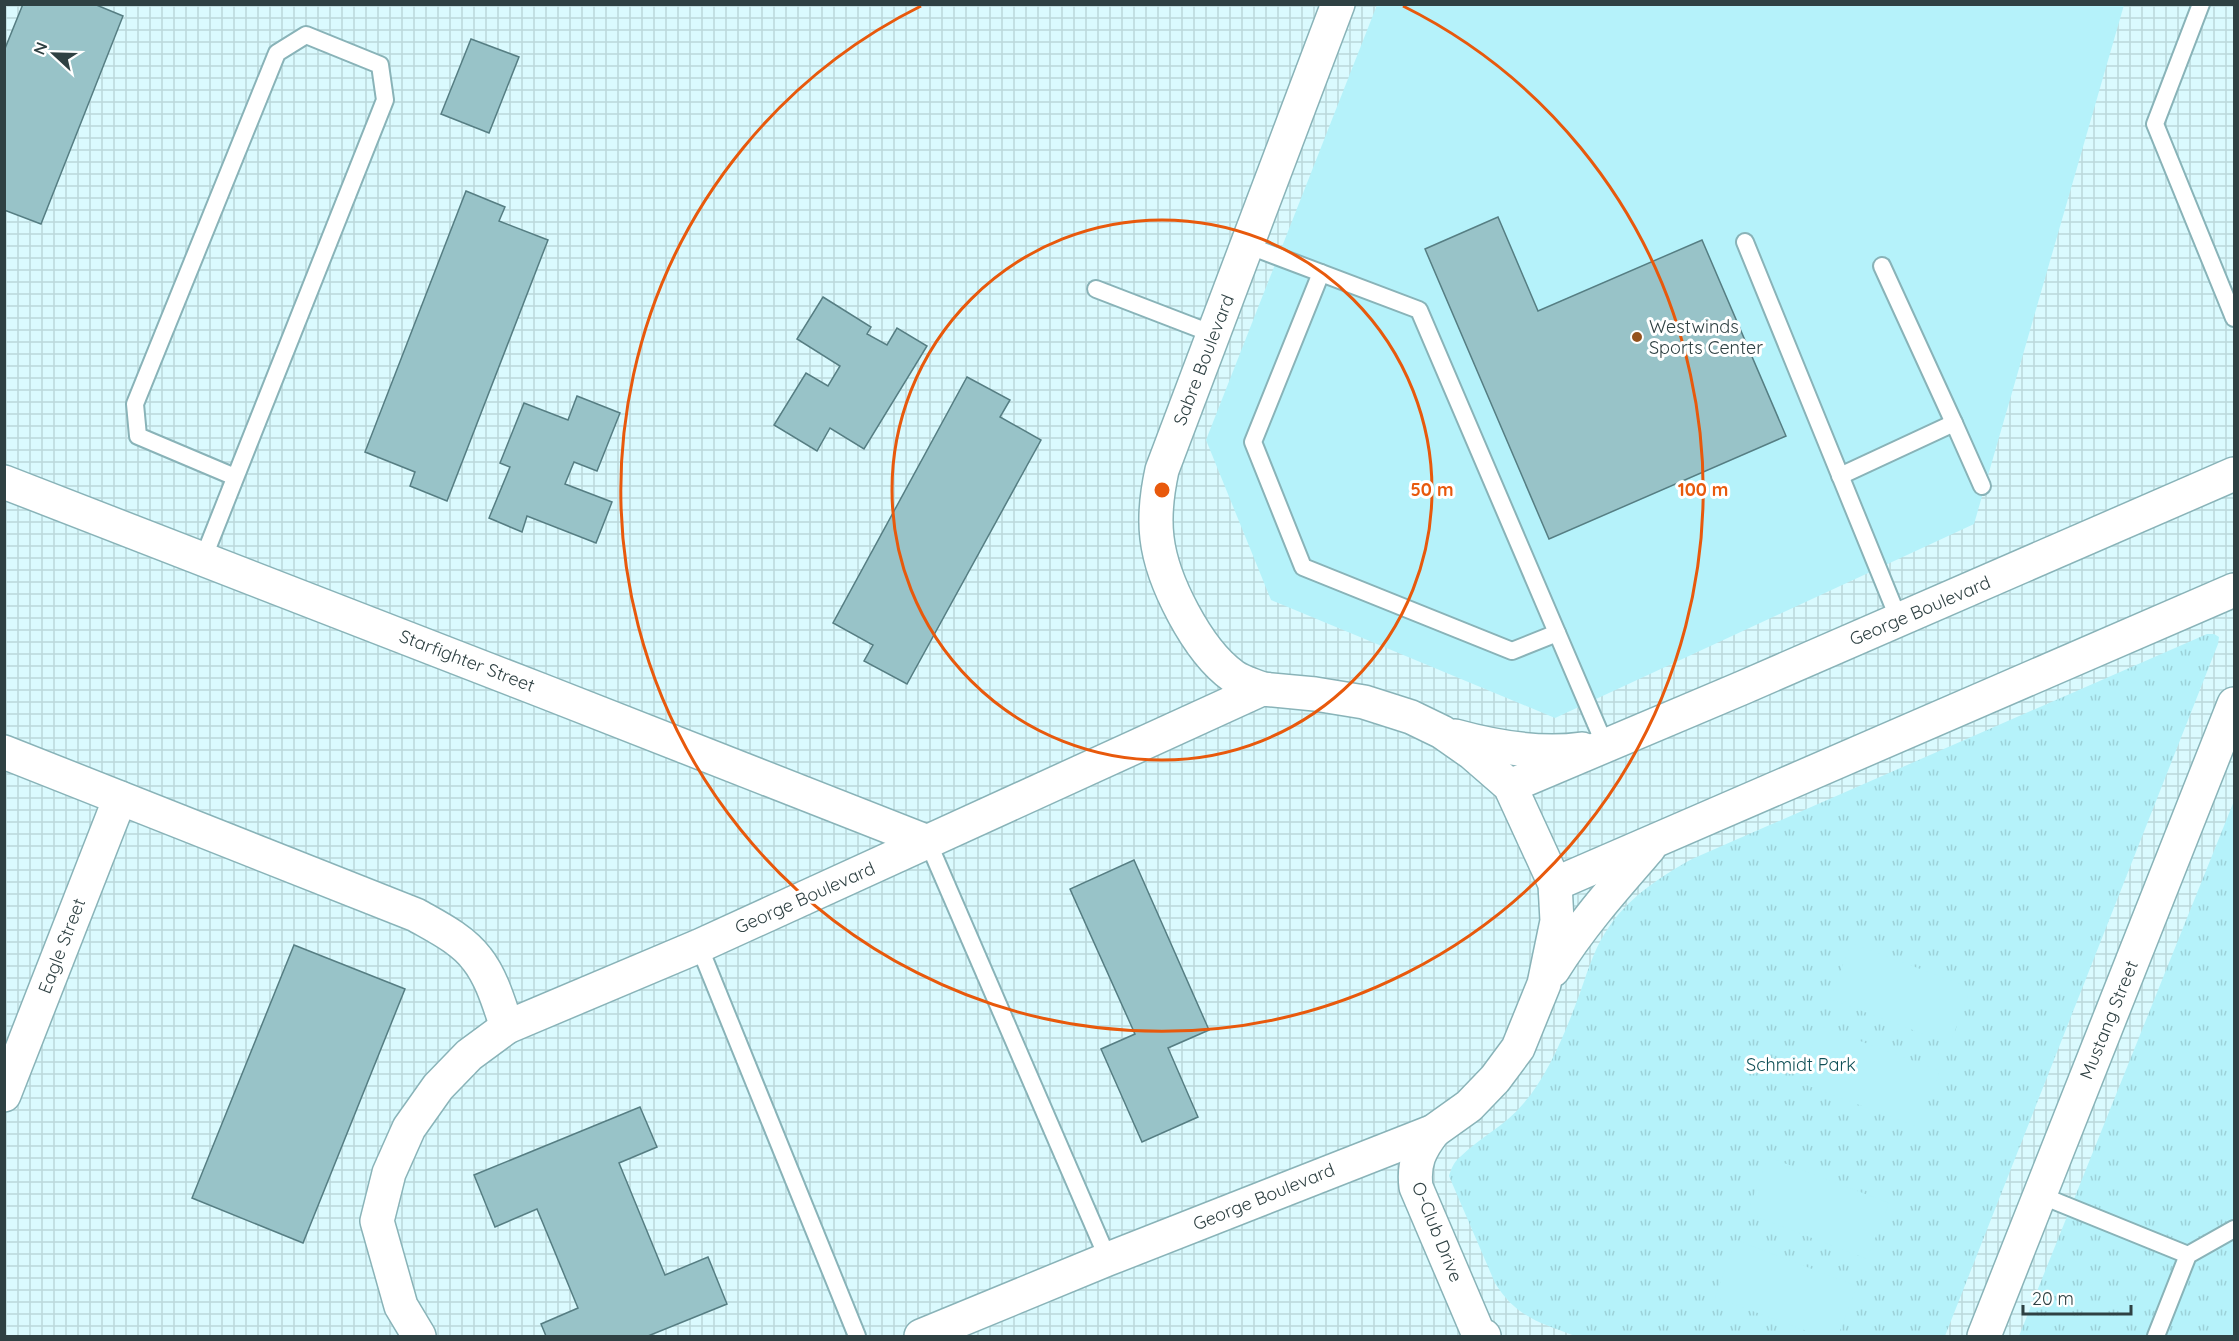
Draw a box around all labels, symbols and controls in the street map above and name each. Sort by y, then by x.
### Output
north arrow [24,24,84,84]
text: N [29,39,52,58]
street label: Sabre Boulevard [1168,291,1239,428]
place label: Westwinds Sports Center [1649,315,1763,359]
marker: Westwinds Sports Center [1630,330,1644,344]
text: 50 m [1410,478,1454,501]
text: 100 m [1678,478,1728,501]
centre of rings [1152,480,1172,500]
street label: George Boulevard [1846,570,1994,651]
street label: Starfighter Street [396,624,538,697]
street label: George Boulevard [731,856,878,939]
street label: Eagle Street [33,895,90,997]
street label: Mustang Street [2074,957,2143,1083]
park label: Schmidt Park [1746,1053,1856,1076]
street label: George Boulevard [1190,1158,1338,1235]
street label: O-Club Drive [1407,1178,1468,1285]
scale bar [2023,1278,2131,1316]
text: 20 m [2032,1287,2074,1310]

